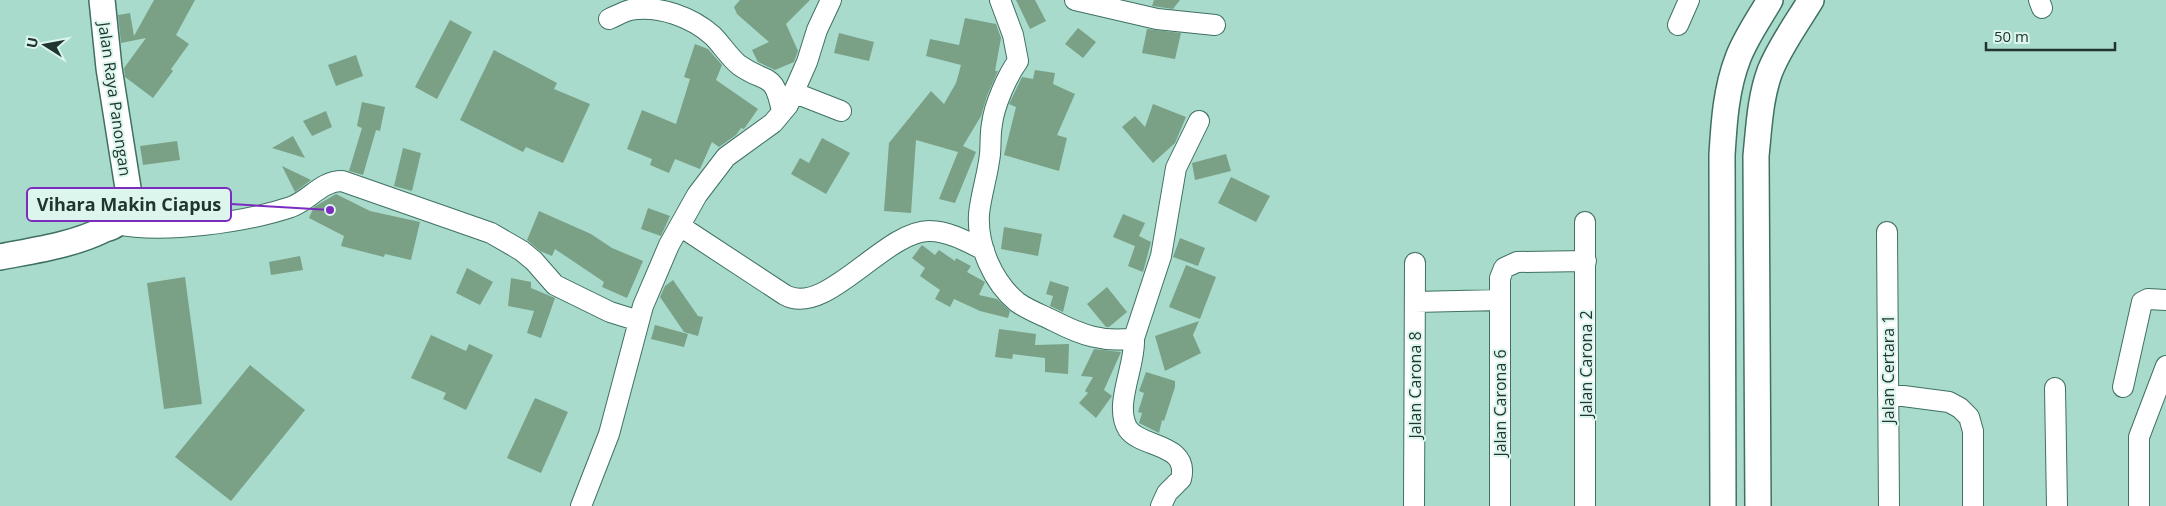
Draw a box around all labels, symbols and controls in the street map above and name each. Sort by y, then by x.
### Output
street label: Jalan Raya Panongan [93,19,137,177]
north arrow [20,20,70,70]
scale bar [1986,20,2115,52]
text: 50 m [1994,26,2029,46]
text: U [21,35,42,49]
callout: Vihara Makin Ciapus [27,188,231,221]
text: Vihara Makin Ciapus [37,192,221,216]
street label: Jalan Carona 2 [1575,310,1597,420]
street label: Jalan Certara 1 [1877,314,1899,426]
street label: Jalan Carona 8 [1404,331,1426,441]
street label: Jalan Carona 6 [1489,349,1511,459]

